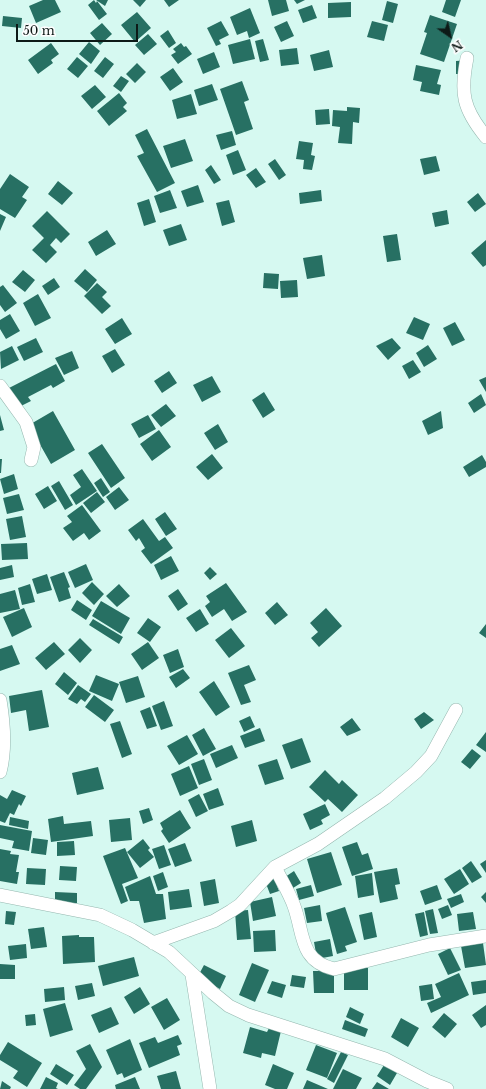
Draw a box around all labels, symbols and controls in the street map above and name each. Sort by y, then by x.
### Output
scale bar [18,16,140,42]
north arrow [430,16,470,56]
text: 50 m [23,23,55,38]
text: N [449,37,465,55]

